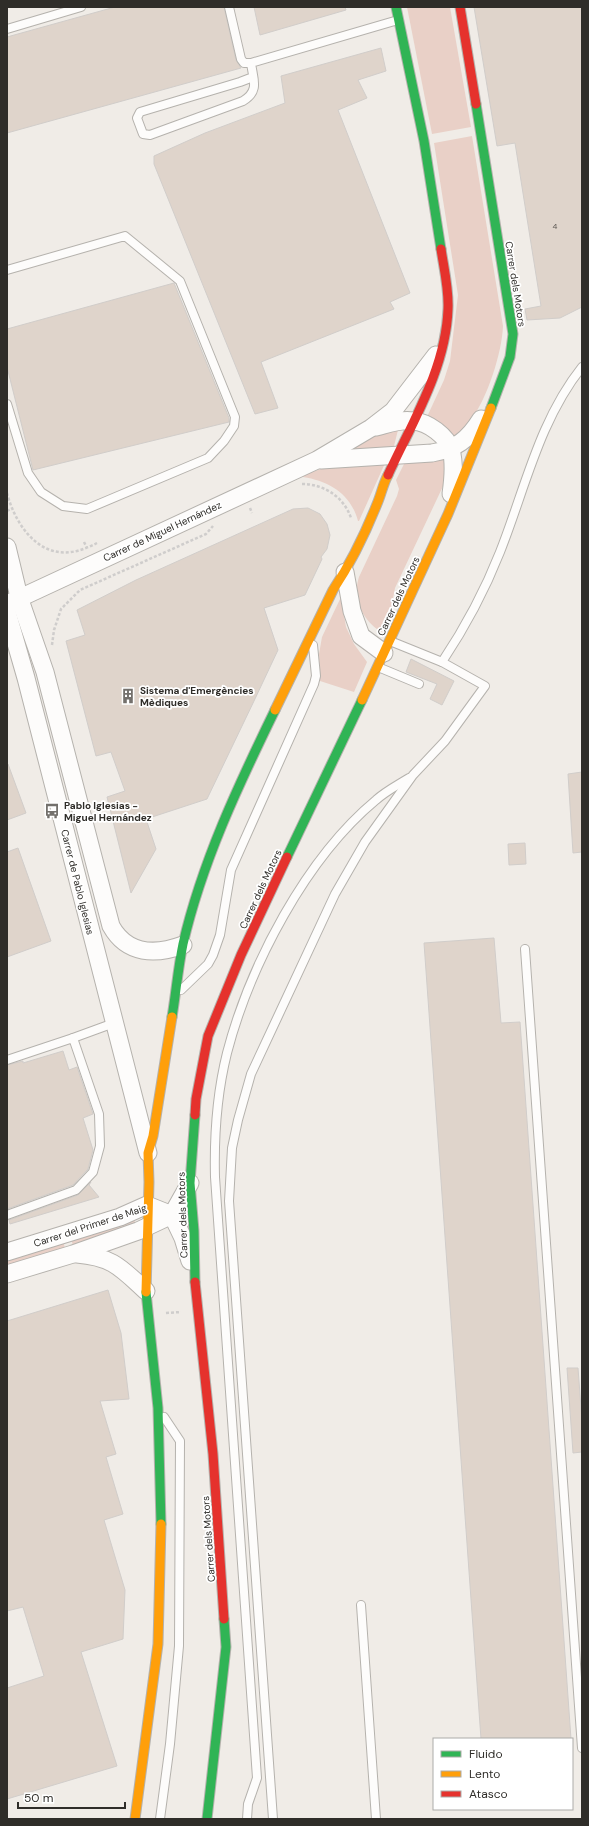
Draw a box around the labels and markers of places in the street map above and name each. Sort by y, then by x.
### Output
place label: Sistema d'Emergències Mèdiques [140,684,254,709]
building icon: Sistema d'Emergències Mèdiques [119,687,137,705]
place label: Pablo Iglesias - Miguel Hernández [64,799,152,824]
bus stop icon: Pablo Iglesias - Miguel Hernández [43,802,61,820]

